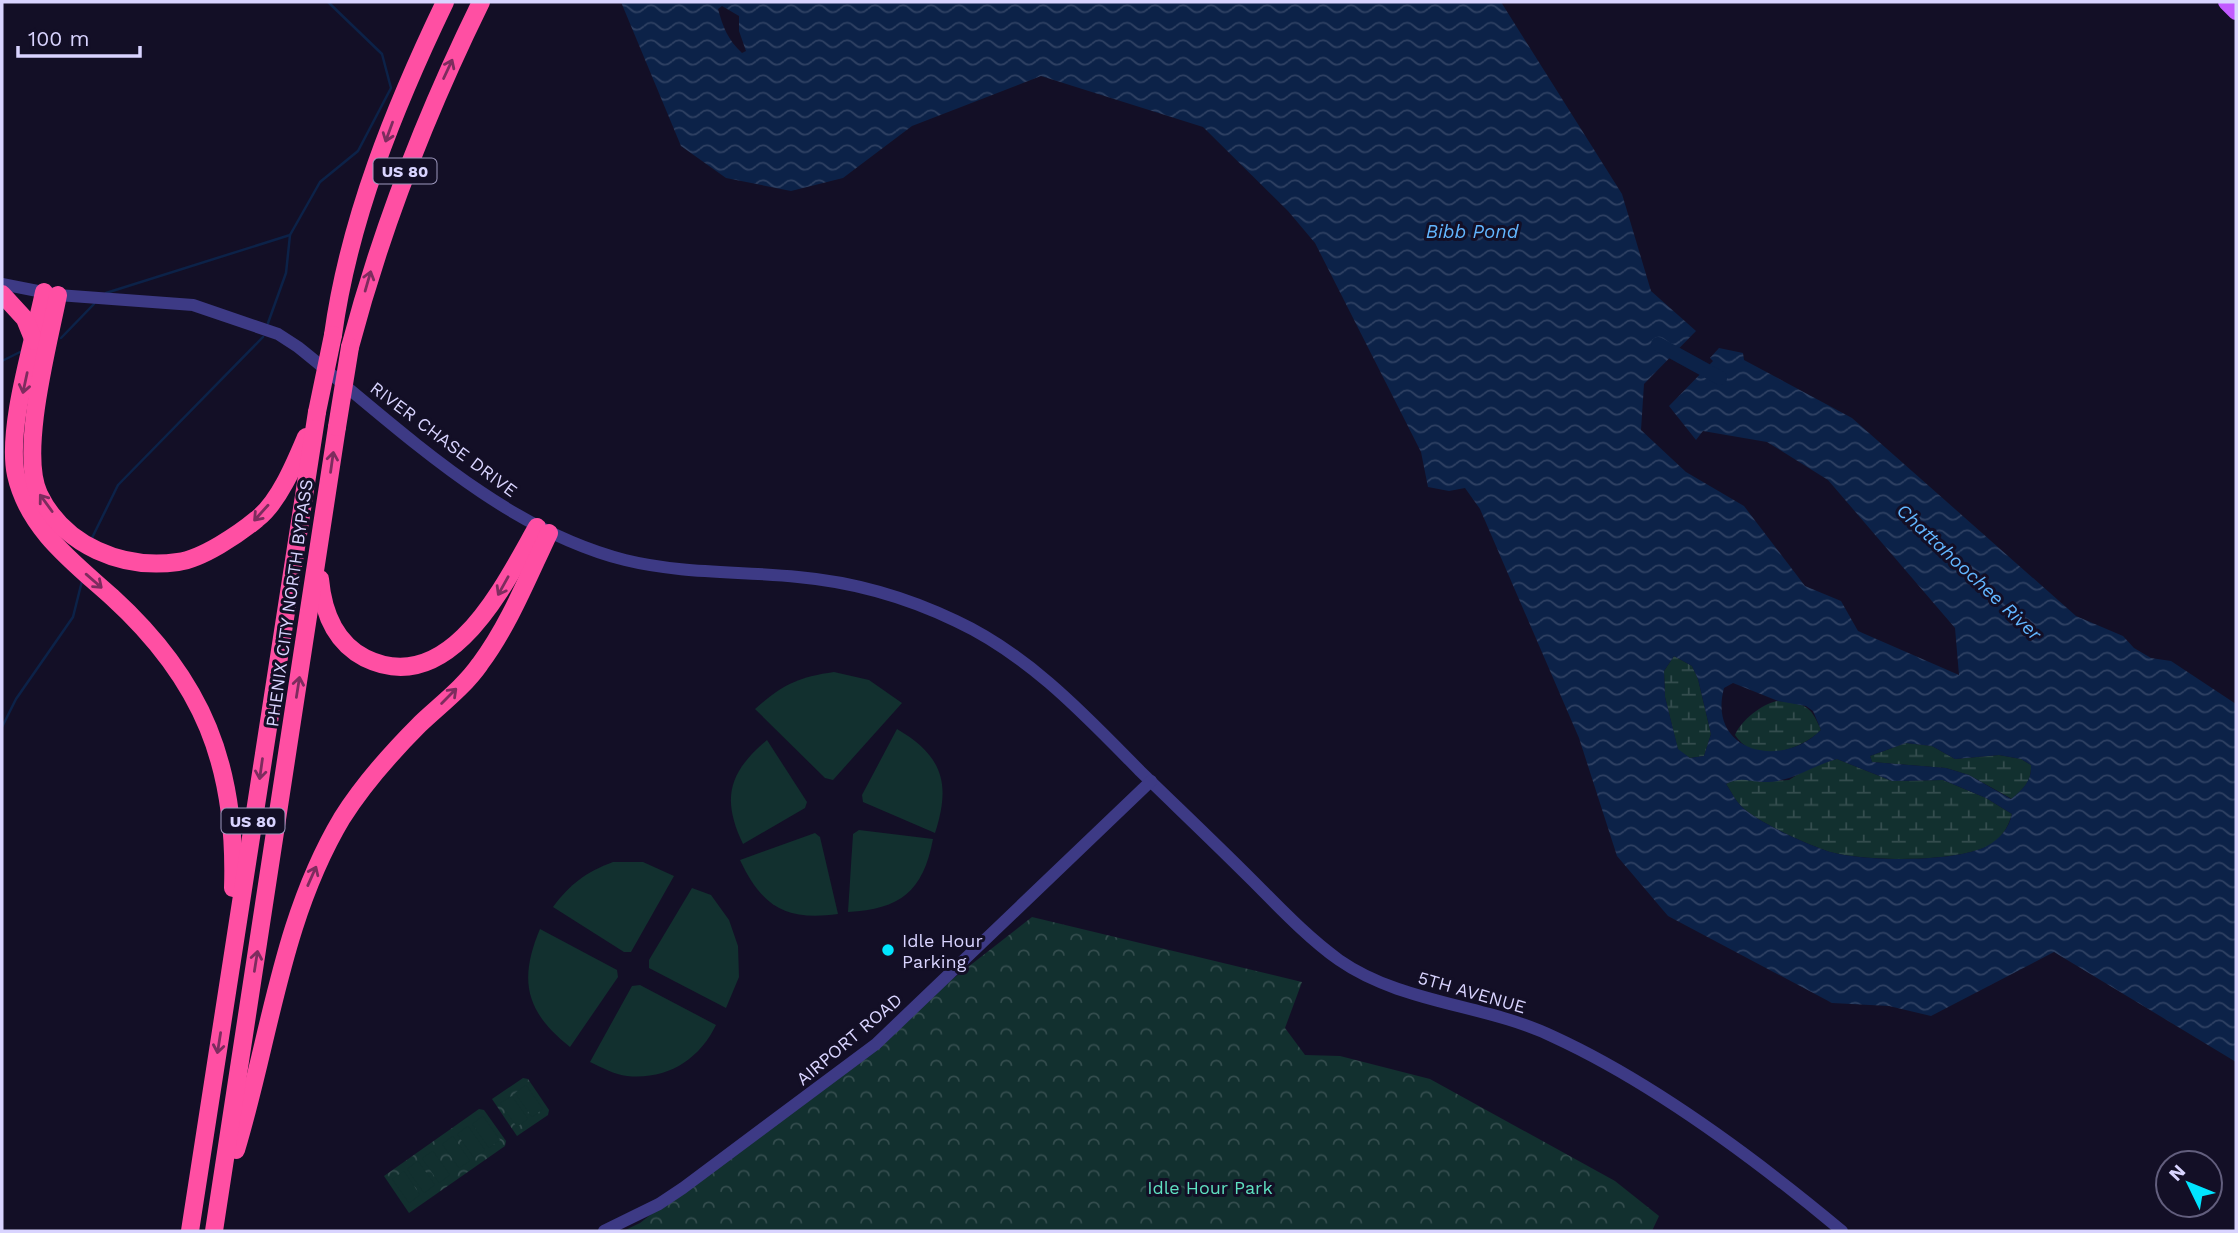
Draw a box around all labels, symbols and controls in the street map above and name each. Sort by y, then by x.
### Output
scale bar [18,14,140,58]
text: 100 m [28,26,90,51]
one-way arrow [442,59,455,80]
one-way arrow [382,120,394,142]
road number: US 80 [374,158,436,183]
water label: Bibb Pond [1426,220,1520,243]
one-way arrow [362,271,375,293]
one-way arrow [17,371,31,394]
street label: RIVER CHASE DRIVE [366,377,522,501]
one-way arrow [325,451,338,474]
street label: PHENIX CITY NORTH BYPASS [261,478,317,728]
one-way arrow [39,494,53,513]
water label: Chattahoochee River [1892,499,2047,646]
one-way arrow [253,504,269,522]
one-way arrow [85,573,103,589]
one-way arrow [496,576,510,596]
one-way arrow [292,676,305,699]
one-way arrow [441,688,458,705]
one-way arrow [254,758,267,780]
road number: US 80 [222,808,284,834]
one-way arrow [307,866,320,887]
place label: Idle Hour Parking [902,930,983,972]
marker: Idle Hour Parking [880,942,896,958]
one-way arrow [250,950,263,972]
street label: 5TH AVENUE [1416,967,1528,1017]
street label: AIRPORT ROAD [792,989,906,1089]
one-way arrow [212,1031,225,1054]
north arrow [2154,1149,2224,1219]
text: N [2164,1160,2190,1186]
park label: Idle Hour Park [1147,1177,1273,1198]

